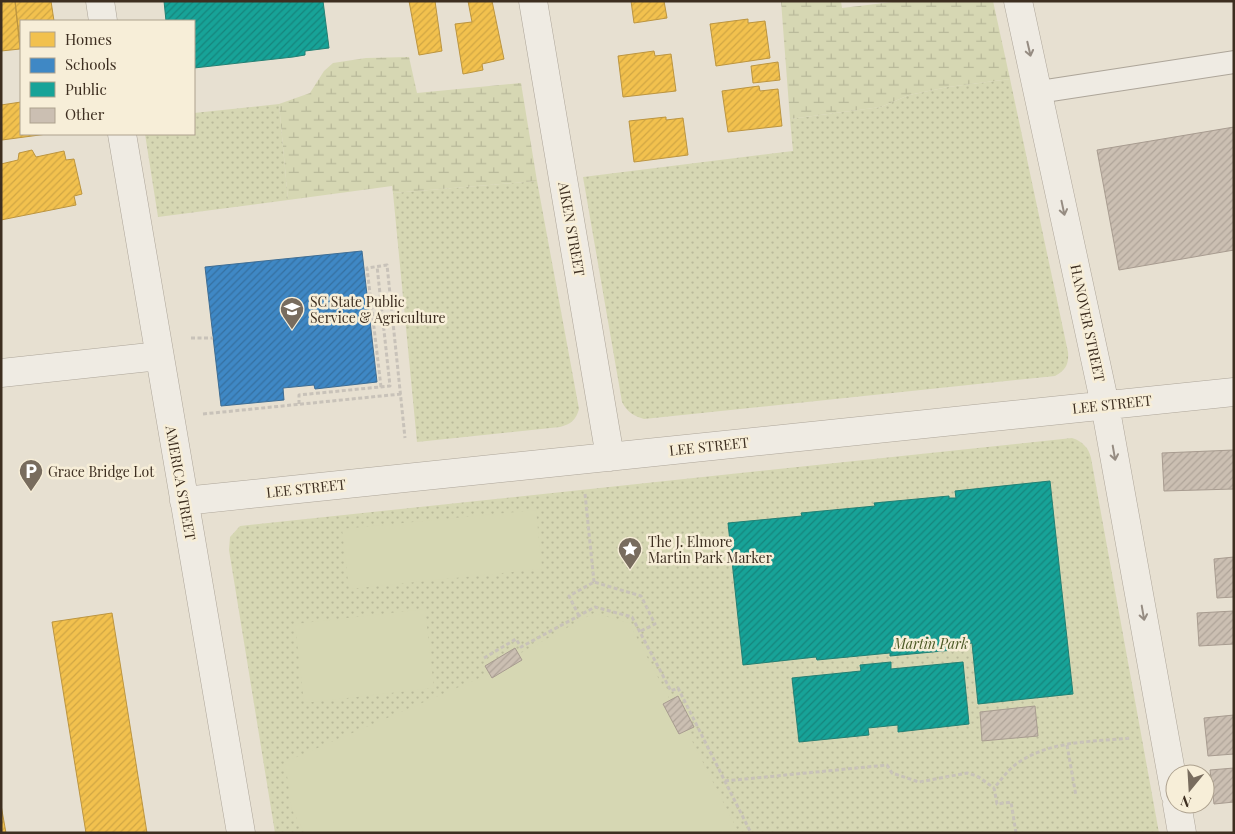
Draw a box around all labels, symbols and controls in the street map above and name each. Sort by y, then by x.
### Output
legend [20,20,195,135]
text: Homes [65,29,112,49]
one-way arrow [1025,40,1034,56]
text: Schools [65,54,117,74]
text: Public [65,79,107,99]
text: Other [65,104,105,124]
street label: AIKEN STREET [554,179,590,278]
one-way arrow [1059,199,1069,215]
street label: HANOVER STREET [1066,262,1110,384]
place label: SC State Public Service & Agriculture [310,292,446,327]
school or university icon: SC State Public Service & Agriculture [279,296,305,330]
street label: LEE STREET [1071,390,1153,418]
street label: AMERICA STREET [161,423,200,542]
street label: LEE STREET [668,432,750,460]
one-way arrow [1109,444,1119,460]
parking icon: Grace Bridge Lot [18,458,44,492]
place label: Grace Bridge Lot [48,462,155,481]
street label: LEE STREET [265,474,347,502]
place label: The J. Elmore Martin Park Marker [648,532,773,567]
place icon: The J. Elmore Martin Park Marker [617,536,643,570]
one-way arrow [1138,604,1148,620]
park label: Martin Park [893,634,968,653]
north arrow [1165,764,1215,814]
text: N [1178,791,1194,812]

